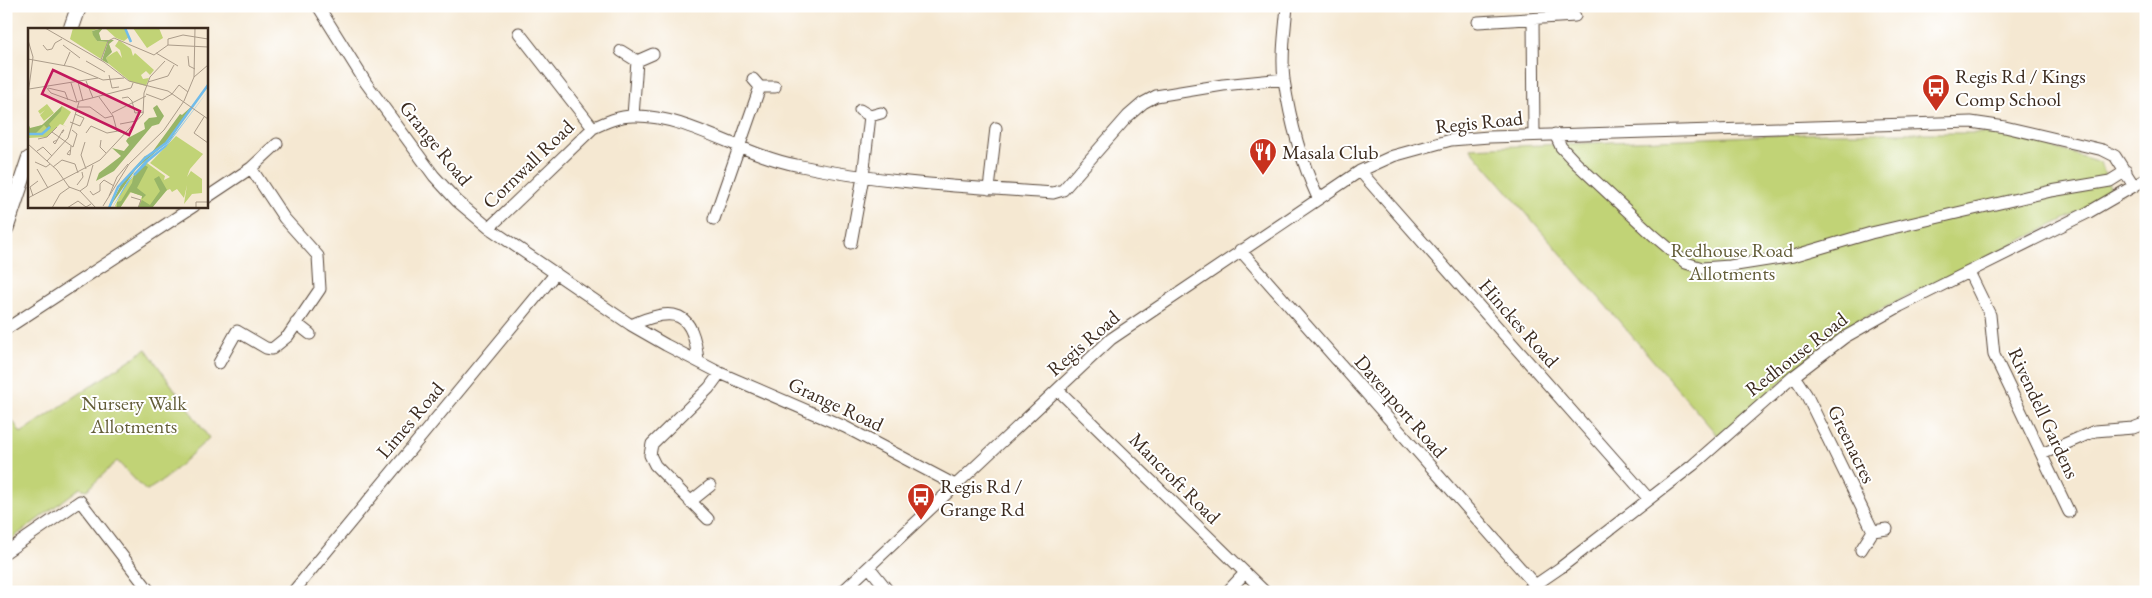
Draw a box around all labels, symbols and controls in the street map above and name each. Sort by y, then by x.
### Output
inset map [28,28,208,208]
place label: Regis Rd / Kings Comp School [1955,63,2086,112]
bus stop icon: Regis Rd / Kings Comp School [1921,73,1951,112]
street label: Grange Road [394,95,479,192]
street label: Regis Road [1434,104,1525,140]
street label: Cornwall Road [477,113,580,214]
restaurant icon: Masala Club [1248,137,1278,176]
place label: Masala Club [1282,139,1379,165]
park label: Redhouse Road Allotments [1671,237,1794,286]
street label: Hinckes Road [1473,273,1565,373]
street label: Regis Road [1041,304,1125,382]
street label: Redhouse Road [1740,305,1853,402]
street label: Rivendell Gardens [2002,343,2086,483]
street label: Davenport Road [1349,349,1453,464]
street label: Grange Road [784,371,889,438]
street label: Limes Road [370,376,450,464]
park label: Nursery Walk Allotments [81,390,187,439]
street label: Greenacres [1822,401,1882,487]
street label: Mancroft Road [1124,427,1227,530]
place label: Regis Rd / Grange Rd [940,473,1026,522]
bus stop icon: Regis Rd / Grange Rd [906,482,936,521]

